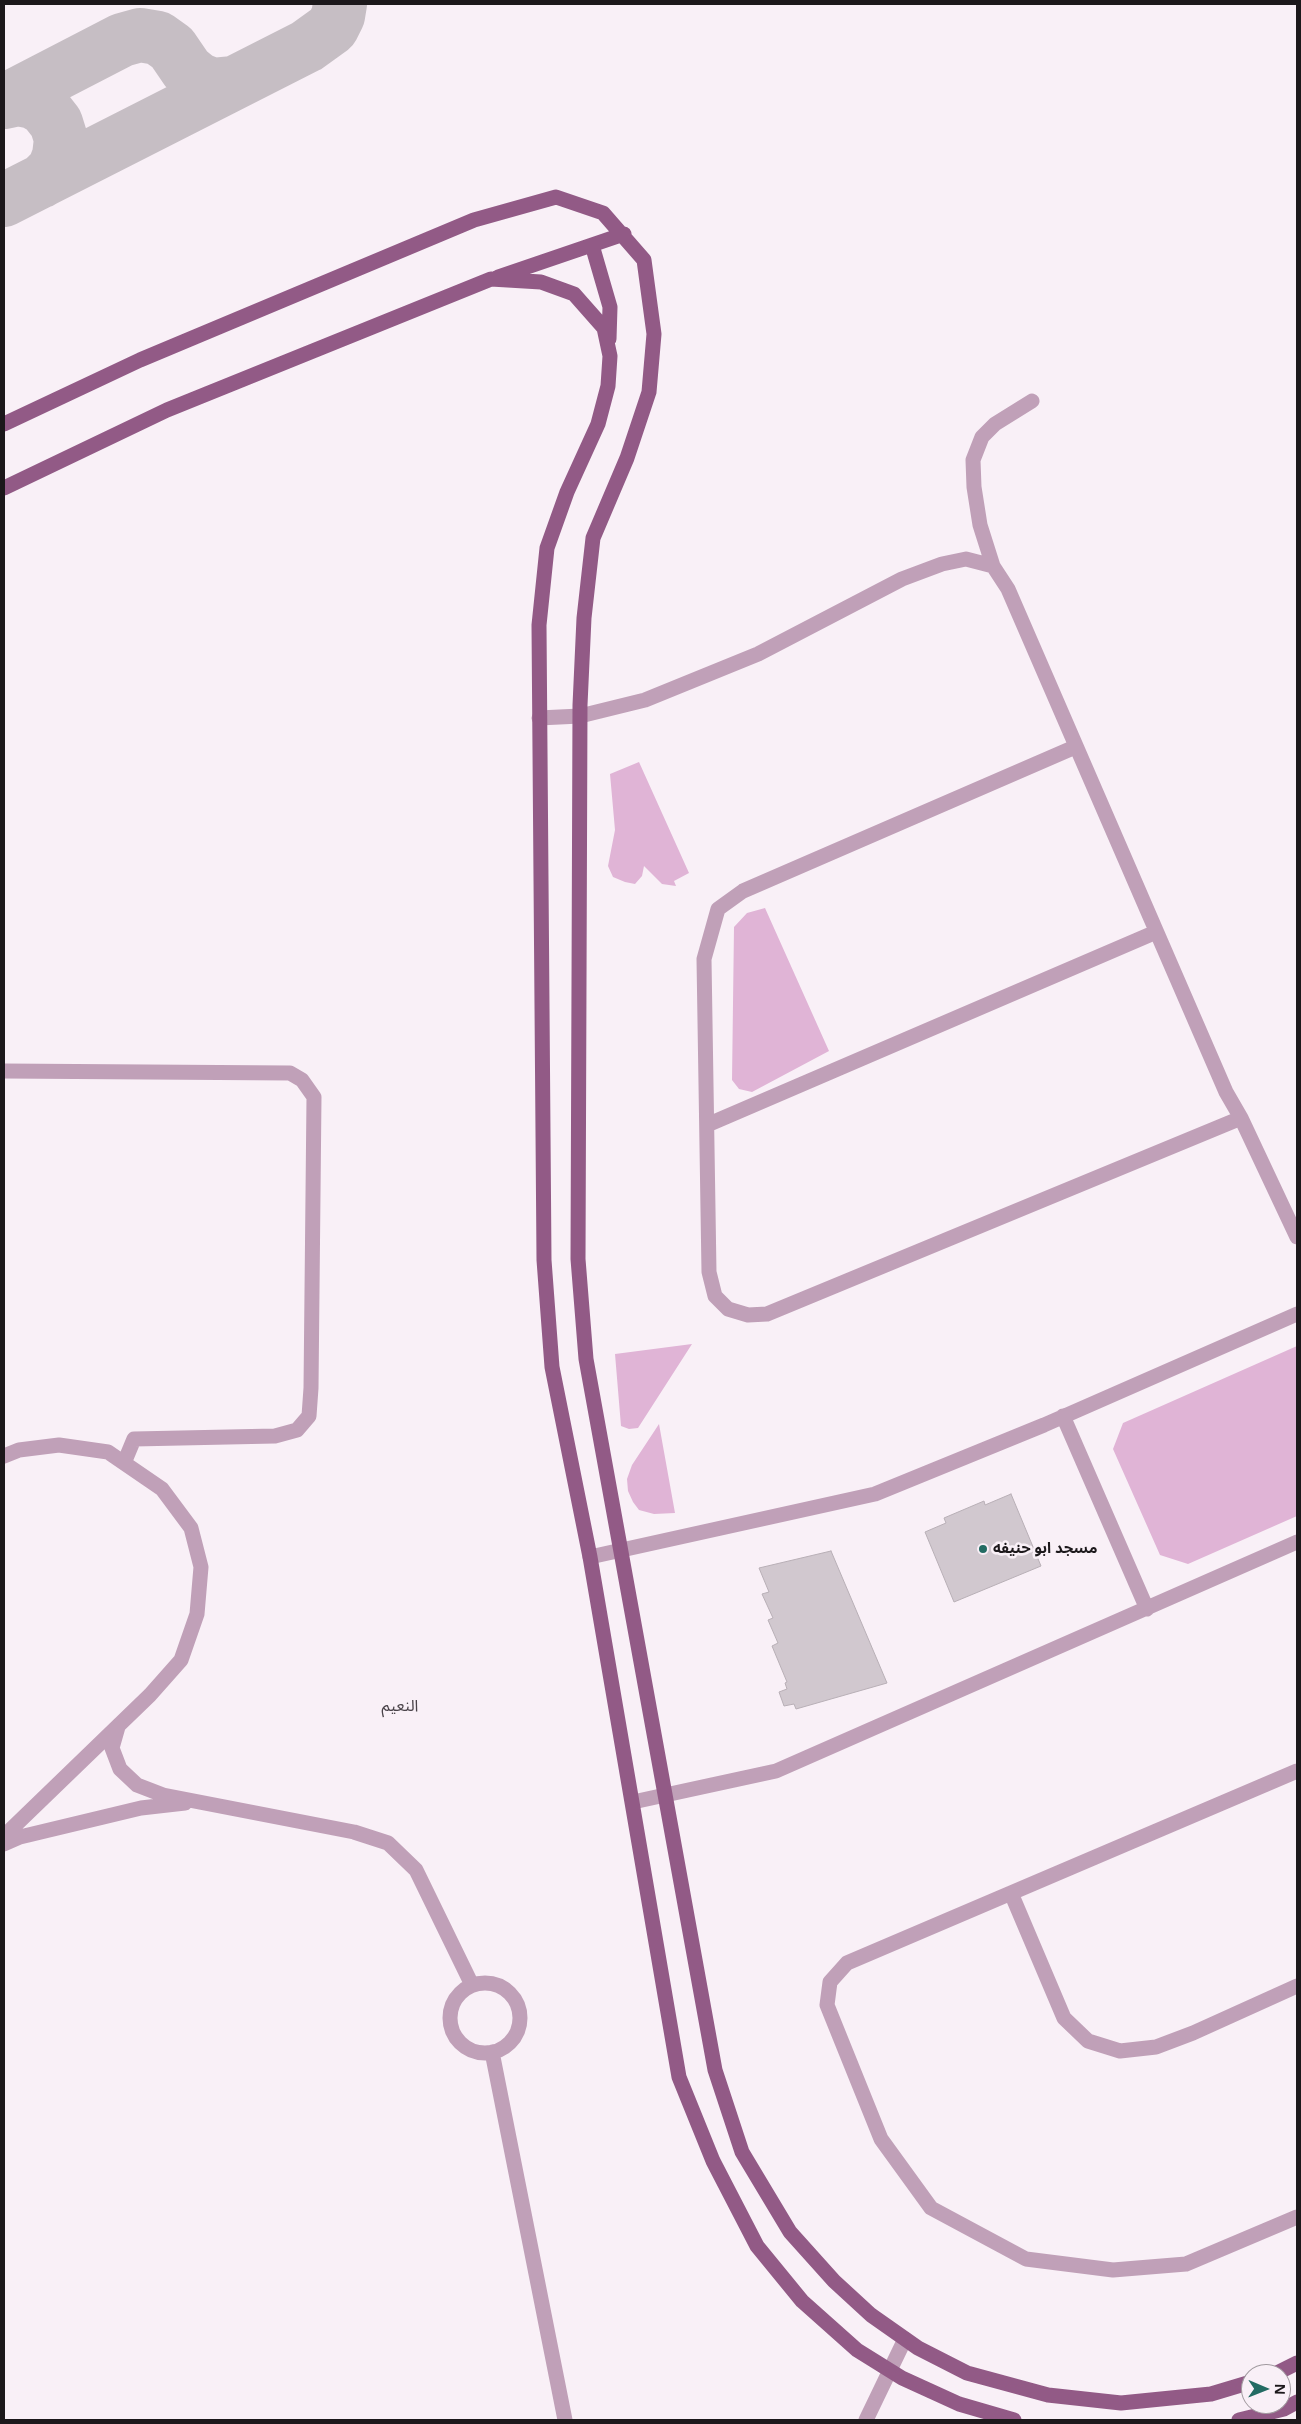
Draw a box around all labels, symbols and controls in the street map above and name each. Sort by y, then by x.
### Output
place label: مسجد ابو حنيفه [993,1540,1098,1558]
marker: مسجد ابو حنيفه [977,1543,989,1555]
district label: النعيم [382,1696,418,1716]
north arrow [1241,2364,1291,2414]
text: N [1271,2383,1290,2395]

